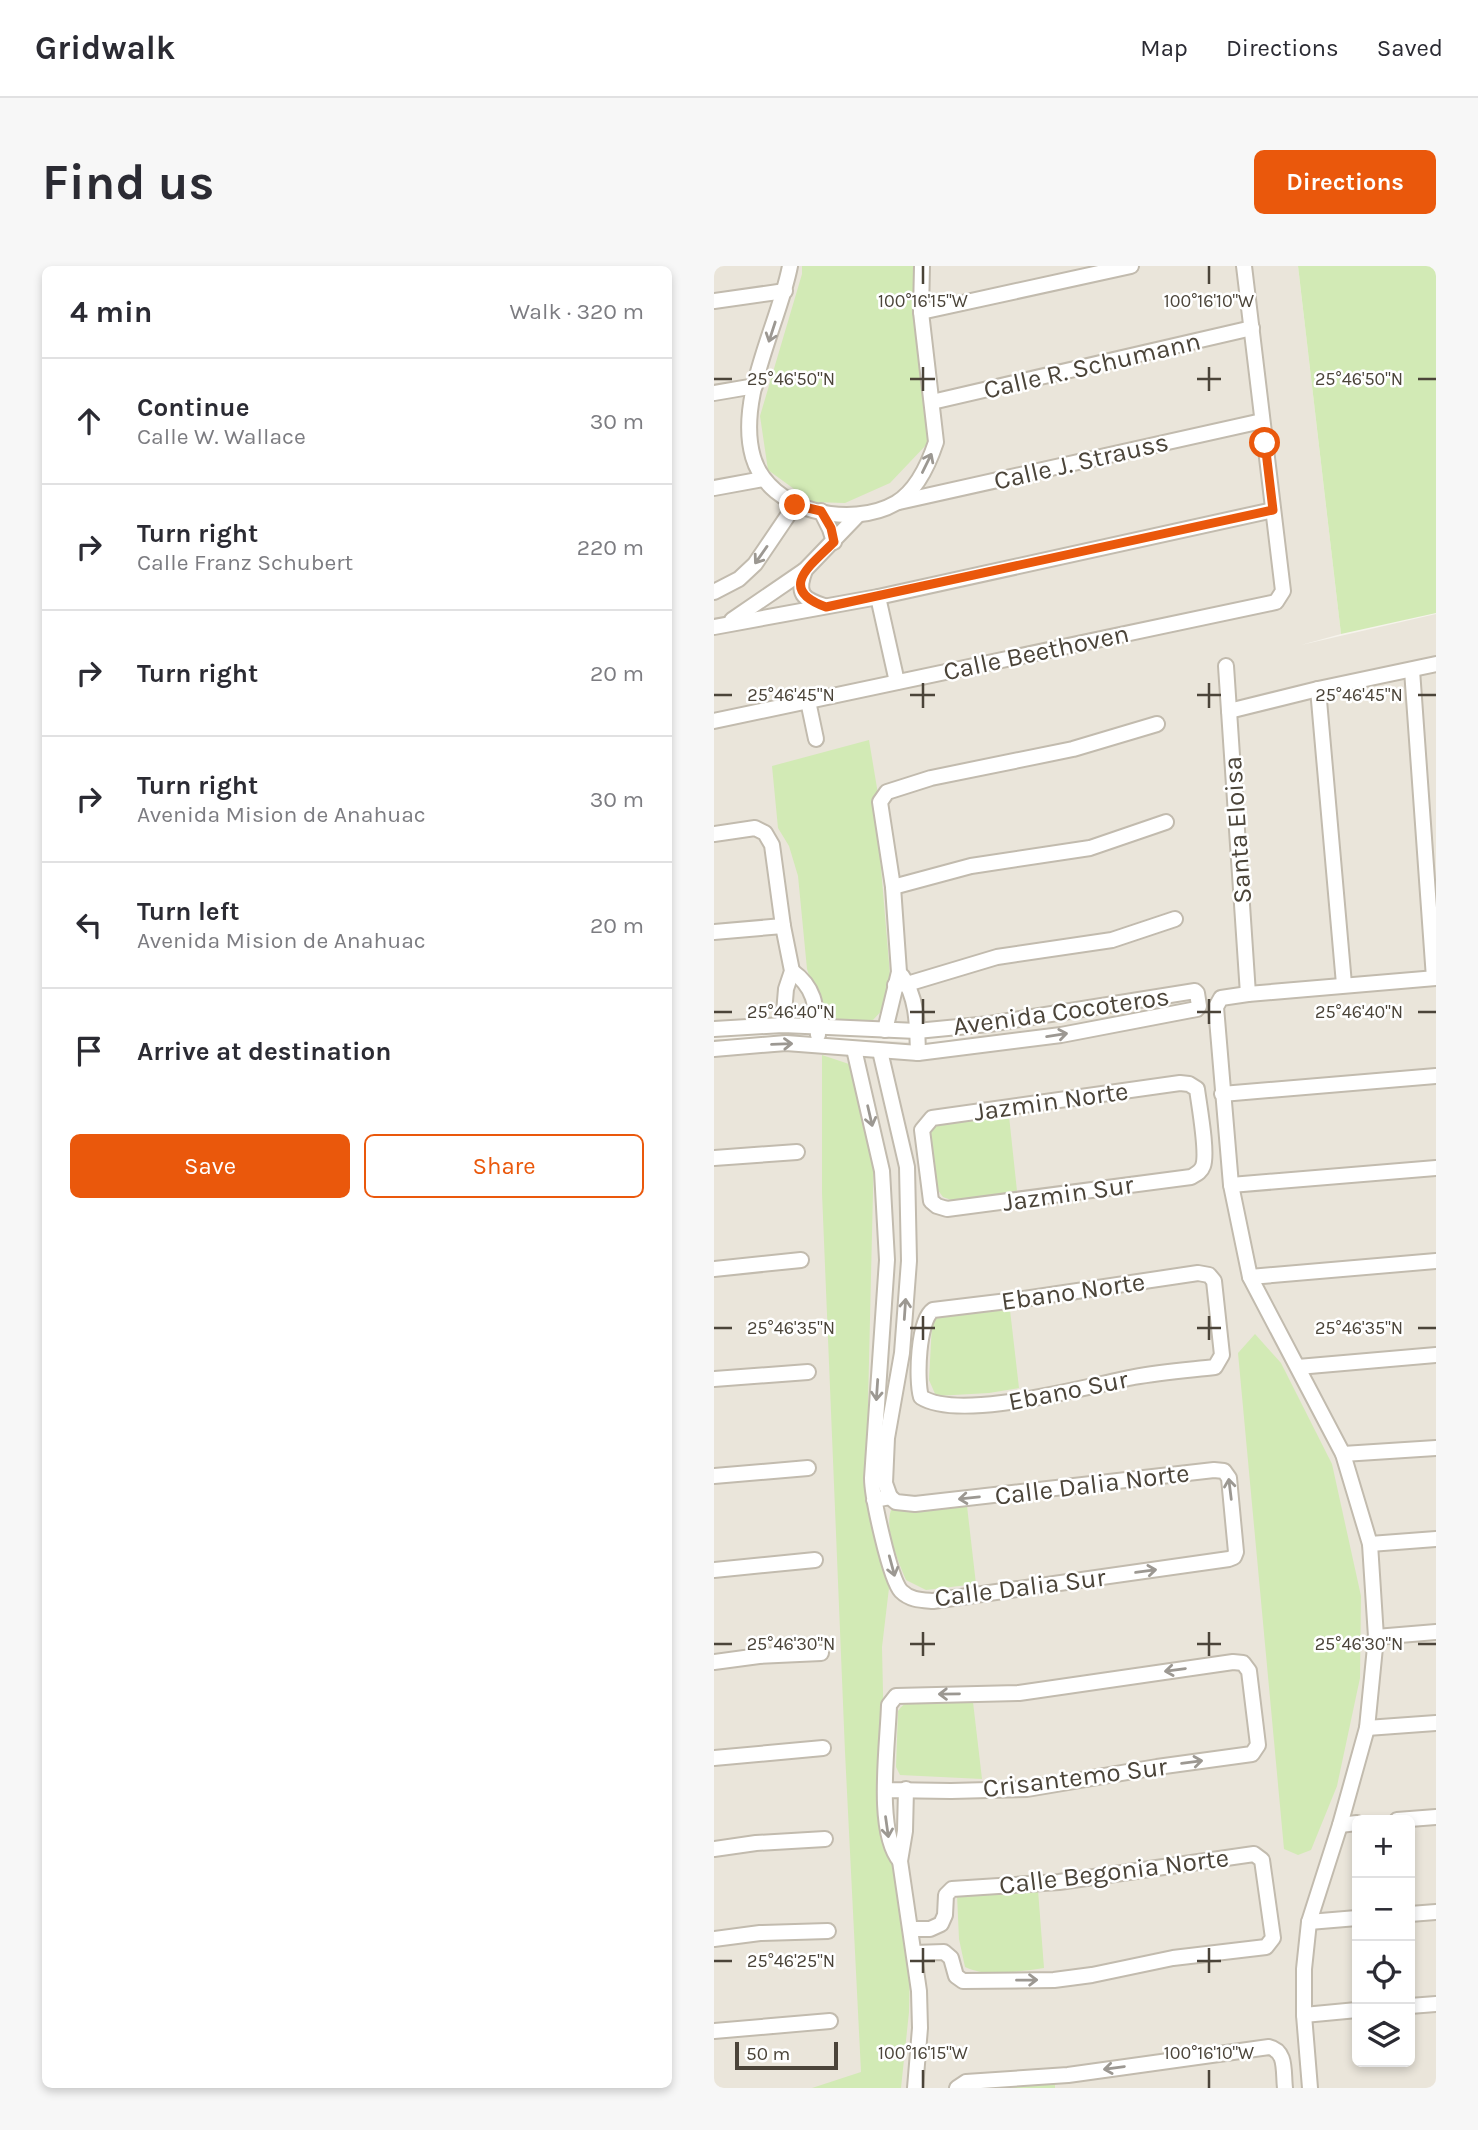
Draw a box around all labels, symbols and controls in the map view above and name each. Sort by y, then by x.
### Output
text: Gridwalk [35,29,175,67]
text: Map [1140,34,1188,62]
text: Directions [1226,34,1339,62]
text: Saved [1377,34,1443,62]
button: Directions [1254,150,1436,214]
text: Find us [42,154,214,211]
text: 100°16'15"W [878,290,968,312]
text: 100°16'10"W [1164,290,1254,312]
text: 4 min [70,294,152,330]
text: Walk · 320 m [510,298,644,325]
one-way arrow [765,320,777,342]
street label: Calle R. Schumann [981,325,1204,406]
text: 25°46'50"N [747,368,835,390]
text: 25°46'50"N [1315,368,1403,390]
text: Continue [137,392,249,423]
icon: ahead [70,402,108,440]
text: 30 m [590,408,644,435]
text: Calle W. Wallace [137,423,306,450]
street label: Calle J. Strauss [991,426,1171,497]
route start [1249,427,1280,458]
one-way arrow [921,453,935,474]
route end [779,489,810,520]
text: Turn right [137,518,258,549]
icon: right [70,528,108,566]
text: 220 m [577,534,644,561]
one-way arrow [754,545,768,564]
text: Calle Franz Schubert [137,549,353,576]
street label: Calle Beethoven [940,618,1132,687]
icon: right [70,654,108,692]
text: Turn right [137,658,258,689]
text: 20 m [590,660,644,687]
text: 25°46'45"N [747,684,835,706]
text: 25°46'45"N [1315,684,1403,706]
street label: Santa Eloisa [1217,755,1258,905]
text: Turn right [137,770,258,801]
icon: right [70,780,108,818]
text: 30 m [590,786,644,813]
text: Avenida Mision de Anahuac [137,801,426,828]
text: Turn left [137,896,239,927]
icon: left [70,906,108,944]
text: 20 m [590,912,644,939]
text: Avenida Mision de Anahuac [137,927,426,954]
street label: Avenida Cocoteros [951,981,1171,1042]
text: 25°46'40"N [747,1001,835,1023]
text: 25°46'40"N [1315,1001,1403,1023]
one-way arrow [1045,1028,1068,1041]
icon: arrive [70,1032,108,1070]
text: Arrive at destination [137,1036,391,1067]
one-way arrow [770,1038,793,1051]
street label: Jazmin Norte [972,1075,1130,1128]
one-way arrow [864,1104,877,1127]
button: Save [70,1134,350,1198]
button: Share [364,1134,644,1198]
street label: Jazmin Sur [1001,1169,1136,1218]
street label: Ebano Norte [999,1266,1147,1317]
one-way arrow [899,1298,912,1321]
text: 25°46'35"N [747,1317,835,1339]
text: 25°46'35"N [1315,1317,1403,1339]
street label: Ebano Sur [1006,1364,1131,1417]
one-way arrow [871,1379,884,1402]
street label: Calle Dalia Norte [993,1457,1191,1512]
one-way arrow [1224,1478,1237,1501]
one-way arrow [958,1492,981,1505]
one-way arrow [886,1555,899,1577]
street label: Calle Dalia Sur [933,1562,1108,1613]
one-way arrow [1134,1564,1157,1577]
text: 25°46'30"N [747,1633,835,1655]
text: 25°46'30"N [1315,1633,1403,1655]
one-way arrow [1164,1664,1187,1677]
one-way arrow [938,1687,961,1701]
street label: Crisantemo Sur [981,1751,1170,1804]
one-way arrow [1180,1755,1203,1768]
one-way arrow [881,1815,894,1838]
map controls [1352,1815,1415,2067]
button: + [1352,1815,1415,1878]
street label: Calle Begonia Norte [997,1842,1231,1901]
button: − [1352,1878,1415,1941]
button: locate [1352,1941,1415,2004]
text: 25°46'25"N [747,1950,835,1972]
one-way arrow [1015,1973,1038,1987]
button: layers [1352,2004,1415,2067]
scale bar [735,2039,838,2071]
text: 100°16'15"W [878,2042,968,2064]
text: 100°16'10"W [1164,2042,1254,2064]
text: 50 m [746,2043,790,2065]
one-way arrow [1103,2062,1126,2075]

